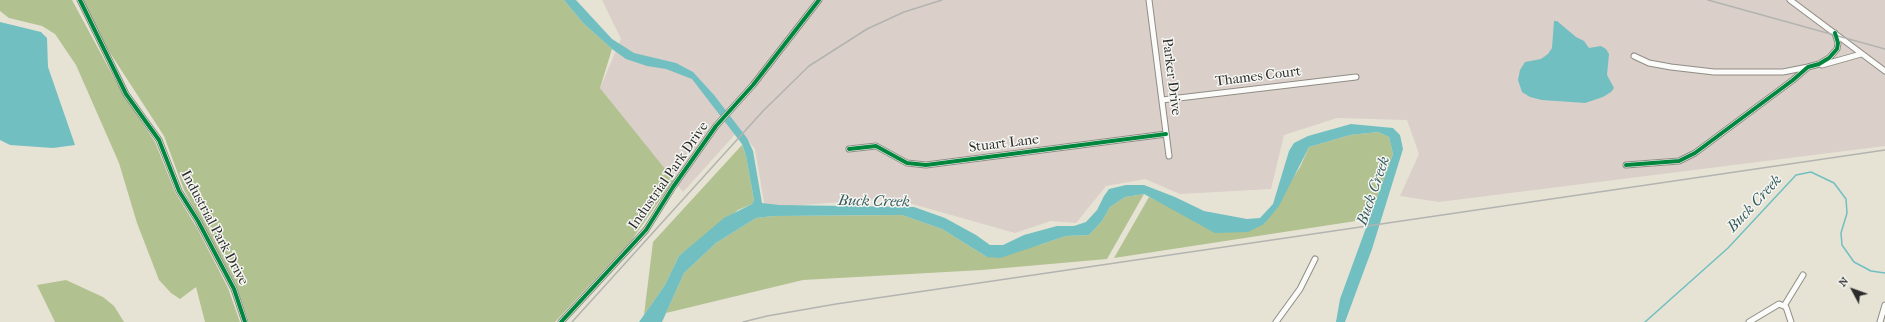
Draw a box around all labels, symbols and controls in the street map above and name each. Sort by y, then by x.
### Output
street label: Parker Drive [1158,37,1184,117]
street label: Thames Court [1214,63,1302,91]
street label: Industrial Park Drive [626,119,712,233]
street label: Stuart Lane [968,131,1040,157]
water label: Buck Creek [1354,154,1394,228]
street label: Industrial Park Drive [177,168,251,288]
water label: Buck Creek [1724,172,1786,236]
water label: Buck Creek [838,192,910,212]
north arrow [1833,270,1873,310]
text: N [1836,274,1851,289]

